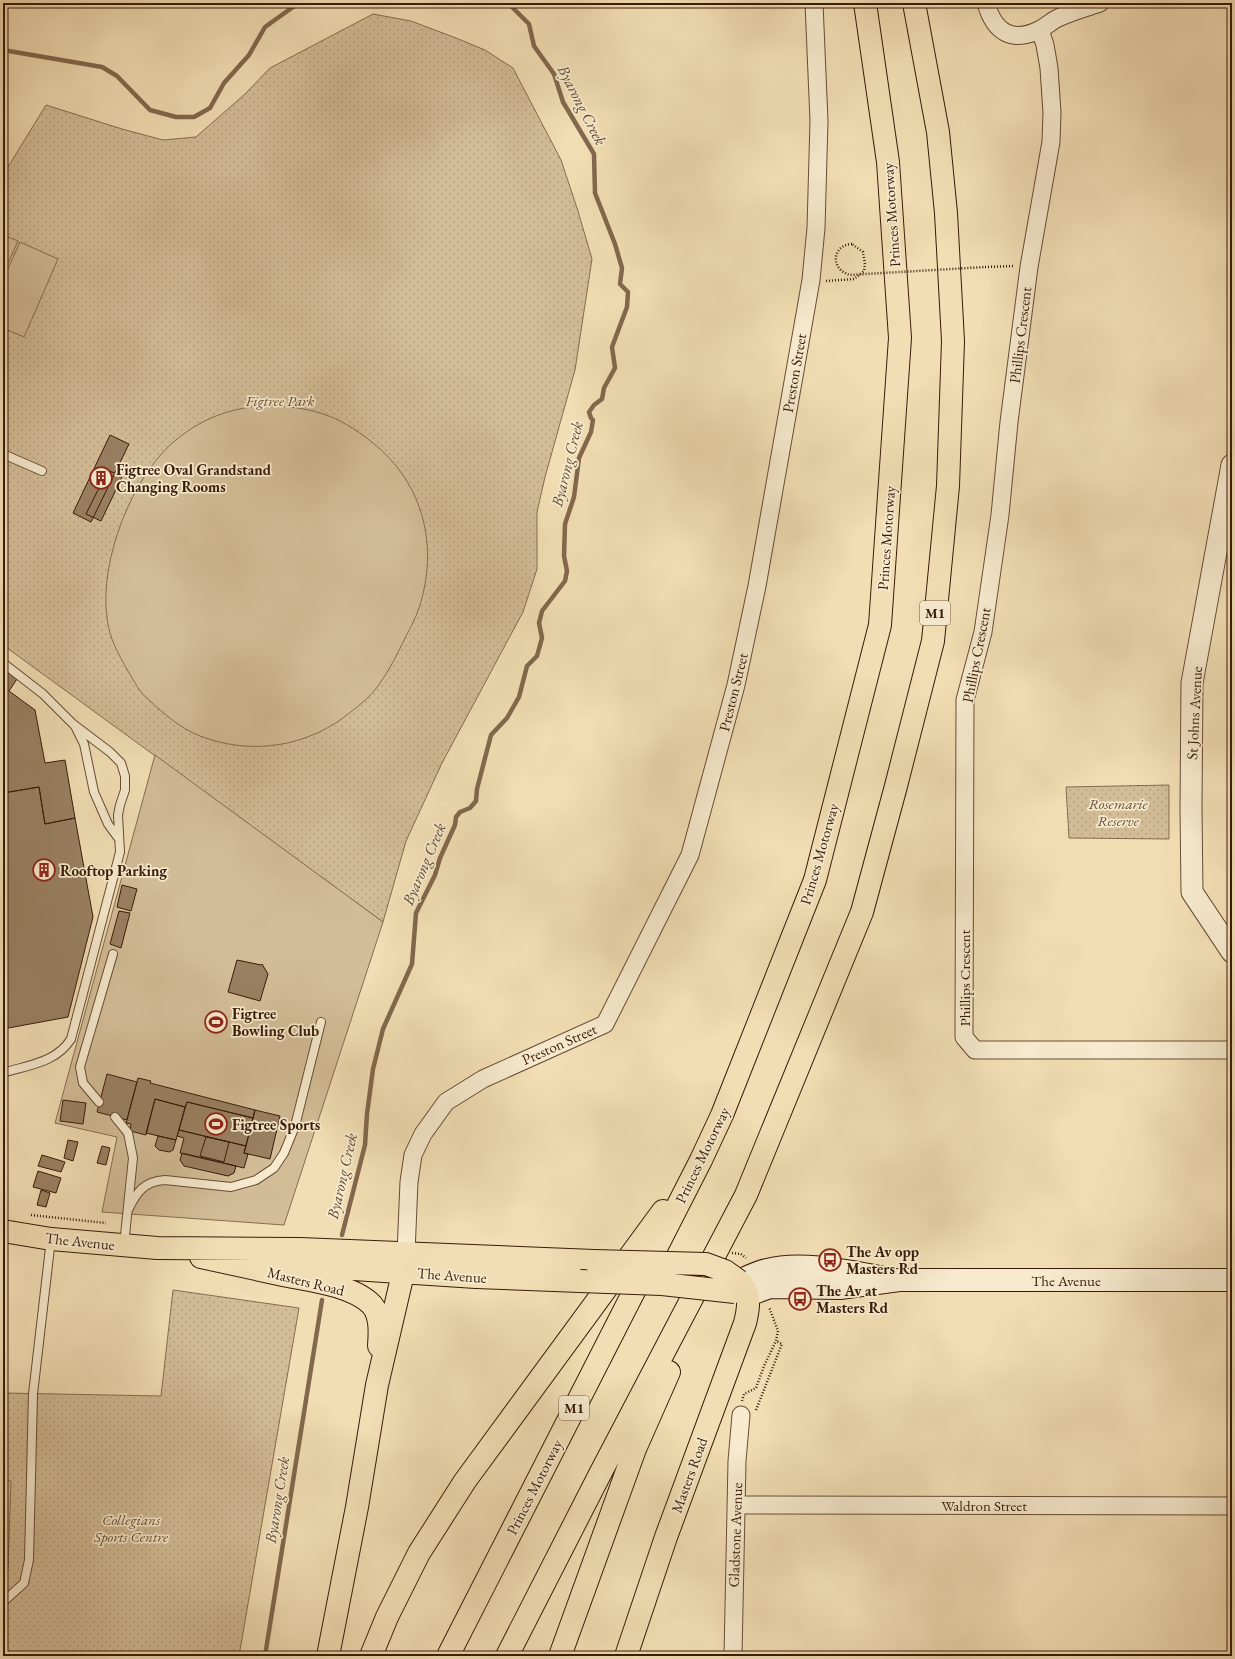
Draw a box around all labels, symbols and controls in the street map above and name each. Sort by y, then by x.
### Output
water label: Byarong Creek [552,60,612,149]
street label: Princes Motorway [878,162,904,268]
street label: Phillips Crescent [1005,286,1035,384]
street label: Preston Street [778,332,810,414]
park label: Figtree Park [245,391,315,410]
water label: Byarong Creek [546,418,588,510]
place label: Figtree Oval Grandstand Changing Rooms [116,460,272,496]
building icon: Figtree Oval Grandstand Changing Rooms [88,465,114,491]
street label: Princes Motorway [873,485,899,591]
road number: M1 [920,601,950,625]
street label: Phillips Crescent [957,605,995,704]
street label: Preston Street [714,651,752,733]
street label: St Johns Avenue [1182,666,1206,760]
park label: Rosemarie Reserve [1088,794,1148,830]
street label: Princes Motorway [795,801,843,907]
water label: Byarong Creek [397,819,451,909]
building icon: Rooftop Parking [31,857,57,883]
place label: Rooftop Parking [60,861,167,880]
street label: Phillips Crescent [955,929,974,1026]
place label: Figtree Bowling Club [232,1004,319,1040]
sports icon: Figtree Bowling Club [203,1009,229,1035]
street label: Preston Street [519,1019,600,1069]
street label: Princes Motorway [671,1103,734,1206]
sports icon: Figtree Sports [203,1111,229,1137]
place label: Figtree Sports [232,1115,320,1134]
water label: Byarong Creek [322,1130,362,1222]
street label: The Avenue [44,1228,116,1254]
place label: The Av opp Masters Rd [846,1242,919,1278]
bus stop icon: The Av opp Masters Rd [817,1247,843,1273]
street label: Masters Road [265,1262,347,1300]
street label: The Avenue [417,1263,488,1287]
street label: The Avenue [1031,1271,1101,1290]
place label: The Av at Masters Rd [816,1281,889,1317]
bus stop icon: The Av at Masters Rd [787,1286,813,1312]
road number: M1 [559,1396,589,1420]
street label: Masters Road [667,1434,712,1515]
street label: Princes Motorway [502,1436,566,1538]
water label: Byarong Creek [260,1454,294,1546]
street label: Gladstone Avenue [724,1482,746,1588]
street label: Waldron Street [941,1496,1027,1515]
park label: Collegians Sports Centre [93,1510,169,1546]

